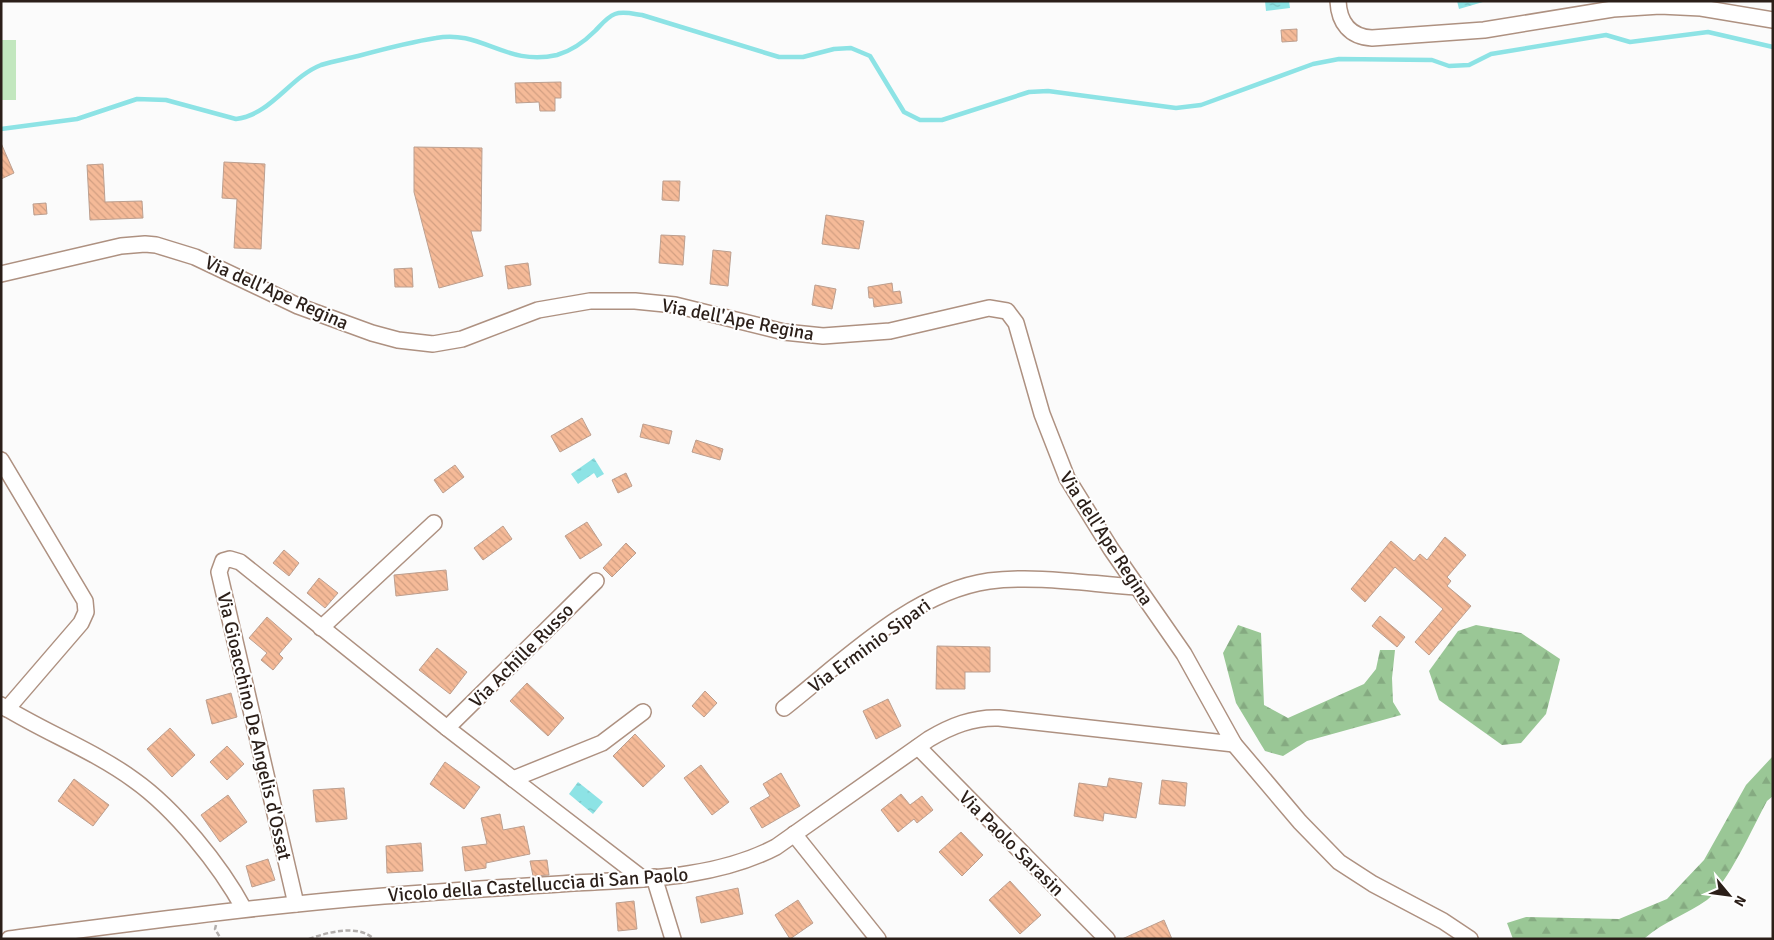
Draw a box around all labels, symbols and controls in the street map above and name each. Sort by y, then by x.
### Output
street label: Via dell'Ape Regina [201,250,352,335]
street label: Via dell'Ape Regina [659,293,816,347]
street label: Via dell'Ape Regina [1054,467,1158,610]
street label: Via Gioacchino De Angelis d'Ossat [211,590,297,863]
street label: Via Erminio Sipari [804,593,935,698]
street label: Via Achille Russo [464,598,579,713]
street label: Via Paolo Sarasin [953,786,1069,902]
street label: Vicolo della Castelluccia di San Paolo [387,863,689,907]
north arrow [1704,870,1754,920]
text: N [1730,893,1750,909]

